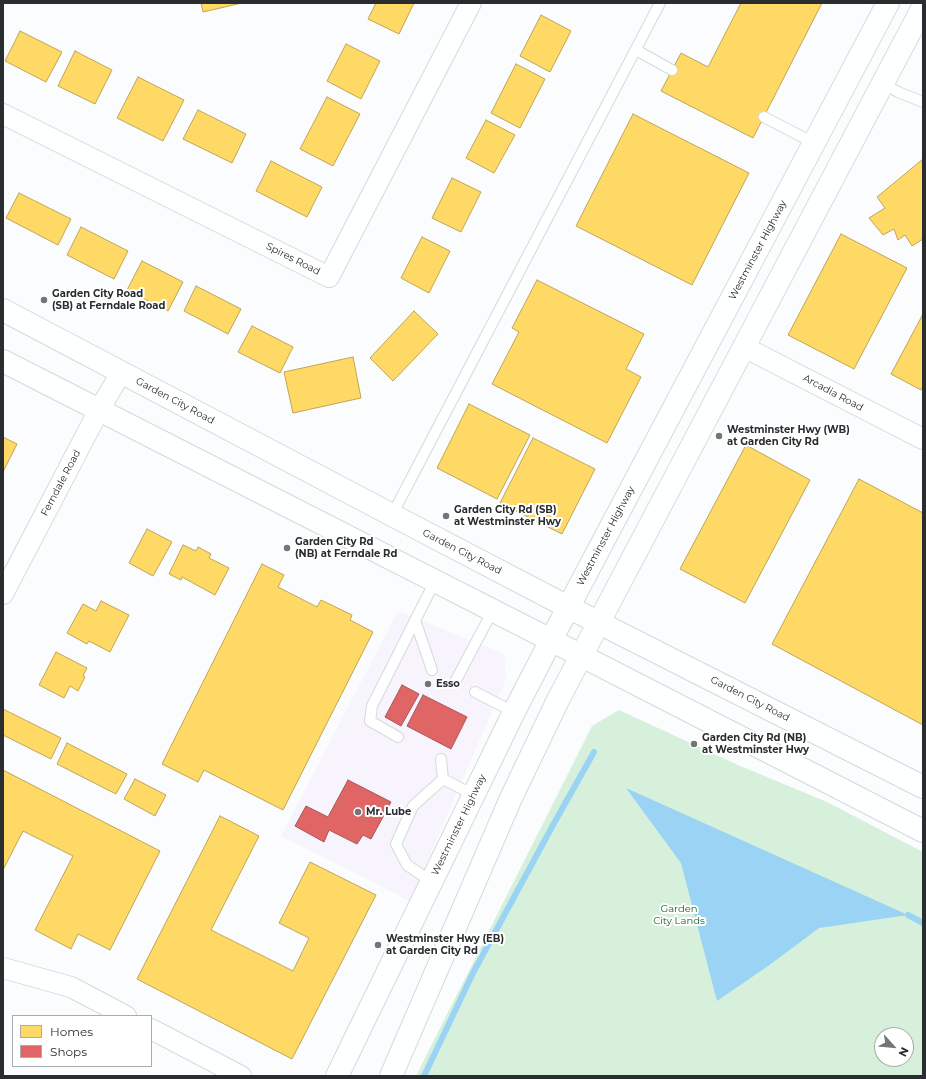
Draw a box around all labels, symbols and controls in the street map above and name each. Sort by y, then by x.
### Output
street label: Westminster Highway [727,198,789,302]
street label: Spires Road [264,240,322,278]
place label: Garden City Road (SB) at Ferndale Road [52,288,165,312]
marker: Garden City Road (SB) at Ferndale Road [39,295,49,305]
street label: Arcadia Road [801,372,865,414]
street label: Garden City Road [134,375,216,427]
place label: Westminster Hwy (WB) at Garden City Rd [727,424,850,448]
marker: Westminster Hwy (WB) at Garden City Rd [714,431,724,441]
street label: Ferndale Road [39,448,83,518]
street label: Westminster Highway [575,484,637,588]
place label: Garden City Rd (SB) at Westminster Hwy [454,504,561,528]
marker: Garden City Rd (SB) at Westminster Hwy [441,511,451,521]
street label: Garden City Road [420,527,504,577]
place label: Garden City Rd (NB) at Ferndale Rd [295,536,397,560]
marker: Garden City Rd (NB) at Ferndale Rd [282,543,292,553]
street label: Garden City Road [708,674,792,724]
place label: Esso [436,678,460,690]
marker: Esso [423,679,433,689]
place label: Garden City Rd (NB) at Westminster Hwy [702,732,809,756]
marker: Garden City Rd (NB) at Westminster Hwy [689,739,699,749]
street label: Westminster Highway [429,772,489,878]
place label: Mr. Lube [366,806,411,818]
marker: Mr. Lube [353,807,363,817]
park label: Garden City Lands [653,903,705,926]
place label: Westminster Hwy (EB) at Garden City Rd [386,933,504,956]
marker: Westminster Hwy (EB) at Garden City Rd [373,940,383,950]
legend [12,1015,152,1067]
text: Homes [50,1024,93,1039]
north arrow [874,1027,914,1067]
text: Shops [50,1044,87,1059]
text: N [896,1045,912,1059]

